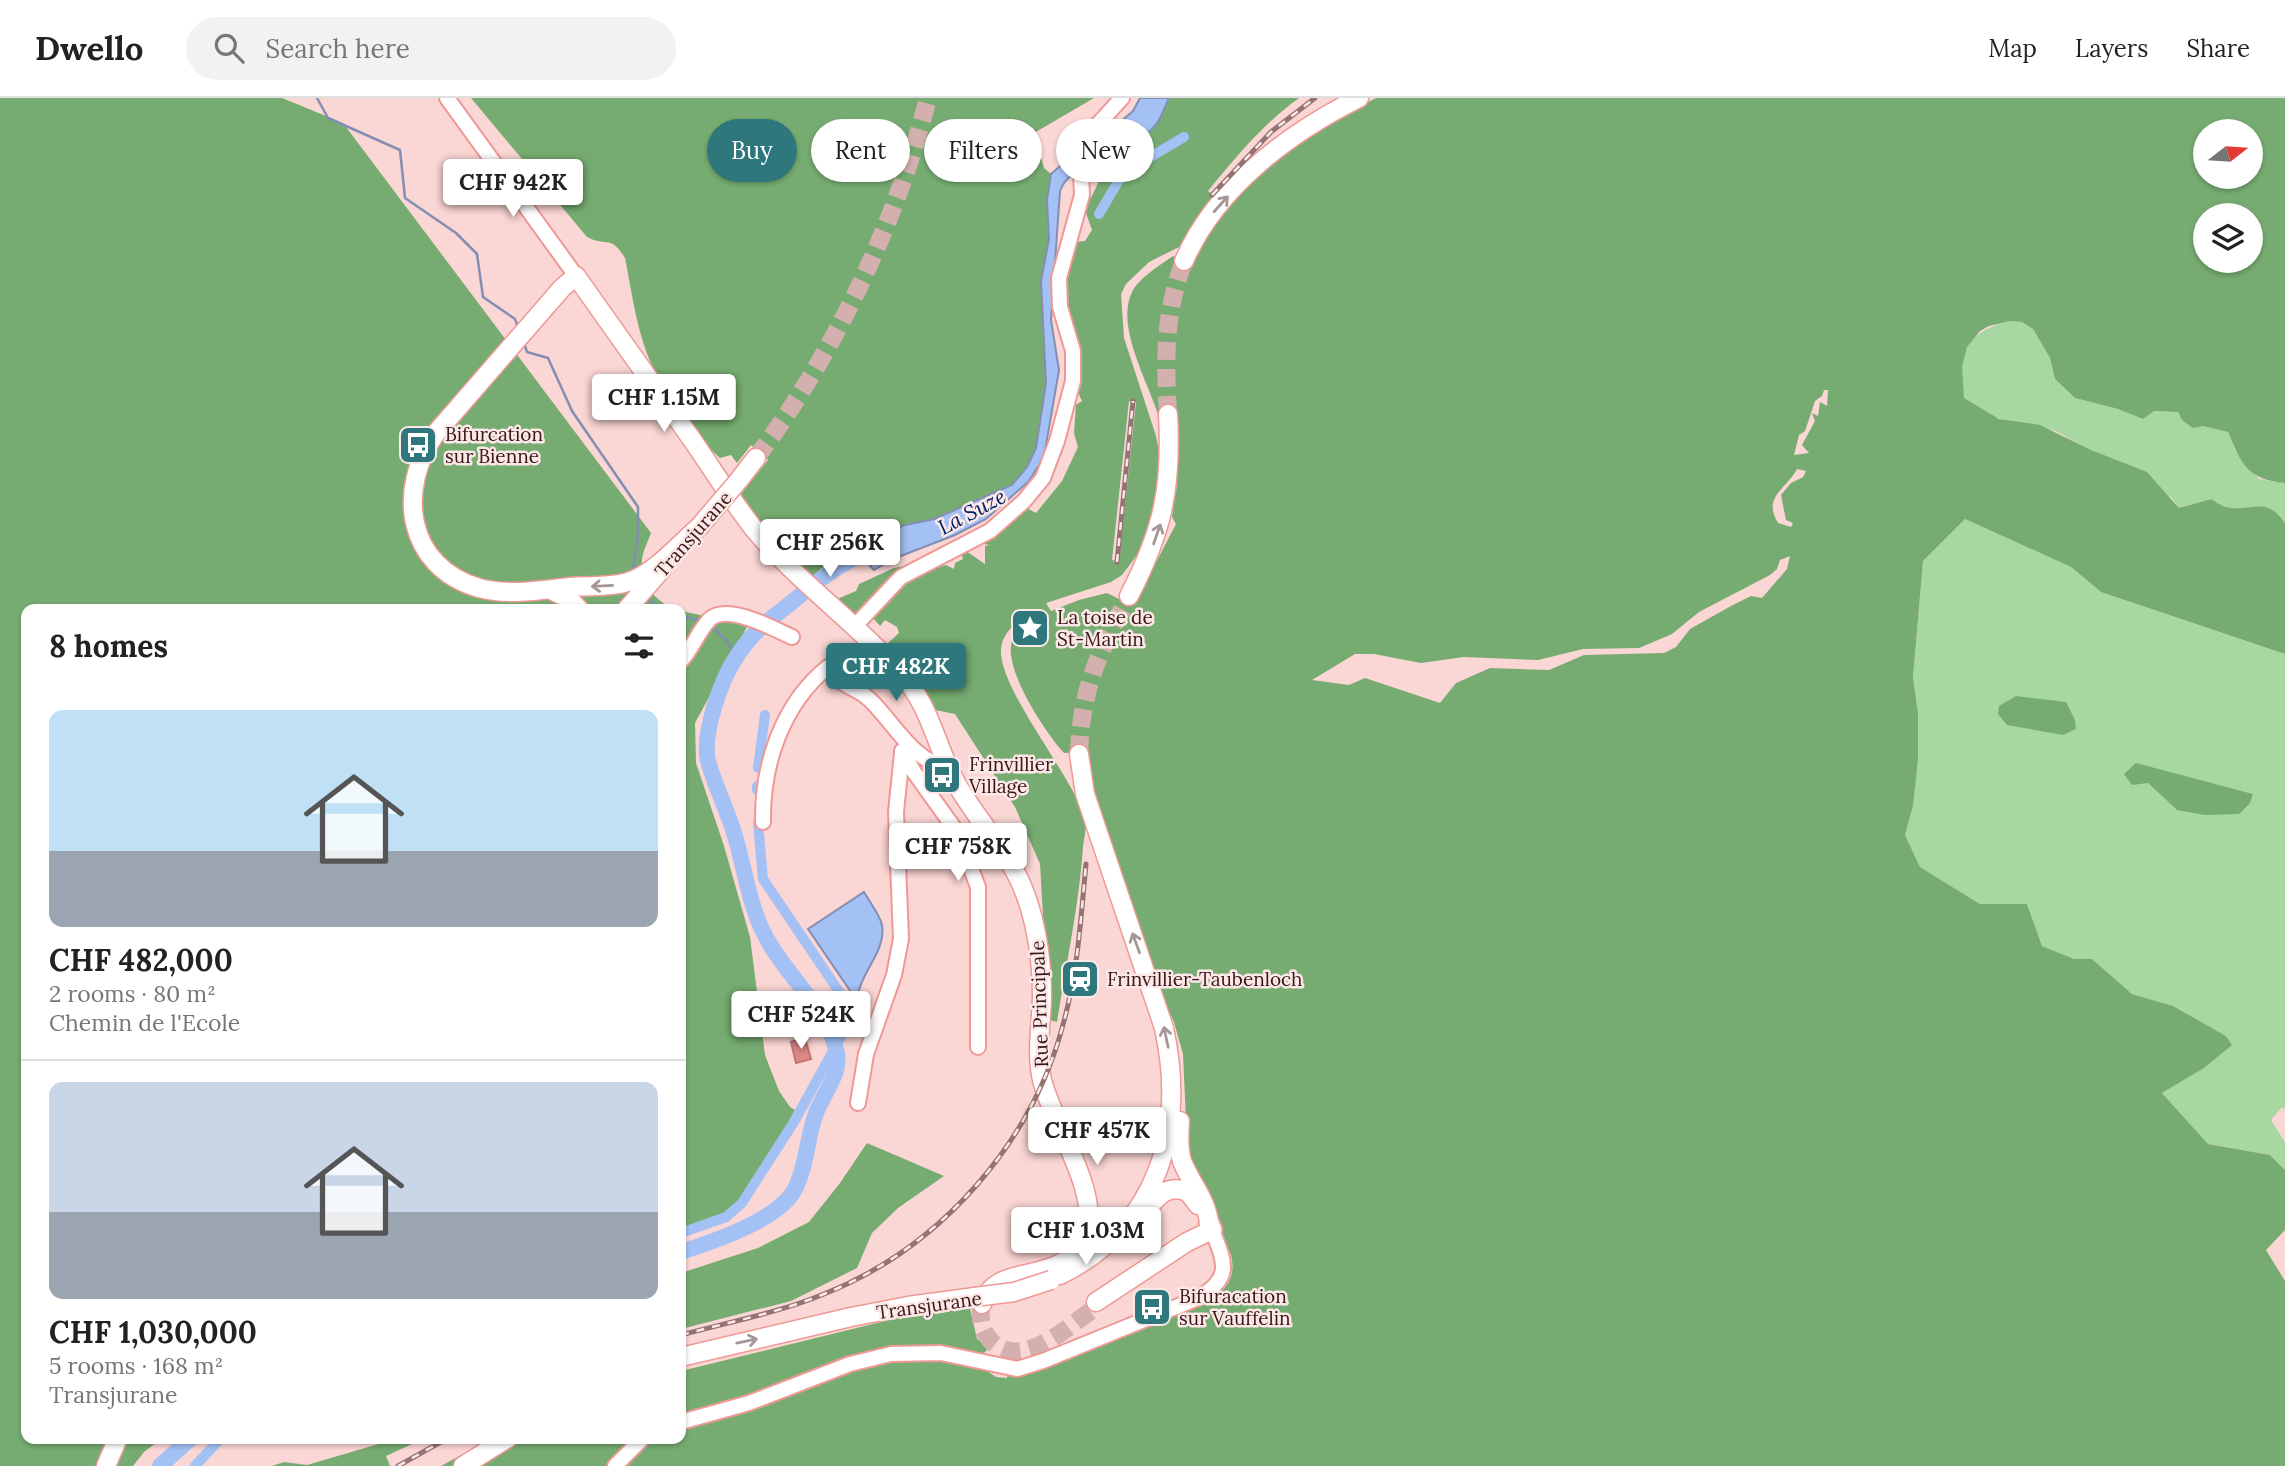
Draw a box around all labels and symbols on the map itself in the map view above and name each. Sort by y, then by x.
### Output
north arrow [2193,119,2263,189]
pin: CHF 942K [441,159,585,219]
one-way arrow [1213,195,1229,213]
pin: CHF 1.15M [584,374,744,434]
place label: Bifurcation sur Bienne [445,422,543,468]
bus stop icon: Bifurcation sur Bienne [397,424,439,466]
water label: La Suze [933,482,1011,541]
street label: Transjurane [649,486,737,582]
pin: CHF 256K [758,519,902,579]
one-way arrow [1152,523,1164,545]
one-way arrow [590,579,613,592]
place label: La toise de St-Martin [1057,605,1153,651]
place icon: La toise de St-Martin [1009,607,1051,649]
pin: CHF 482K [824,644,968,703]
place label: Frinvillier Village [968,752,1054,798]
bus stop icon: Frinvillier Village [921,754,963,796]
pin: CHF 758K [886,824,1030,883]
one-way arrow [1129,932,1141,954]
street label: Rue Principale [1025,940,1053,1068]
station icon: Frinvillier-Taubenloch [1059,958,1101,1000]
place label: Frinvillier-Taubenloch [1107,967,1303,991]
pin: CHF 524K [729,992,873,1051]
one-way arrow [1159,1026,1173,1049]
pin: CHF 457K [1025,1108,1169,1167]
pin: CHF 1.03M [1006,1208,1166,1267]
place label: Bifuracation sur Vauffelin [1179,1284,1291,1330]
street label: Transjurane [875,1286,983,1324]
bus stop icon: Bifuracation sur Vauffelin [1131,1286,1173,1328]
one-way arrow [735,1334,758,1348]

